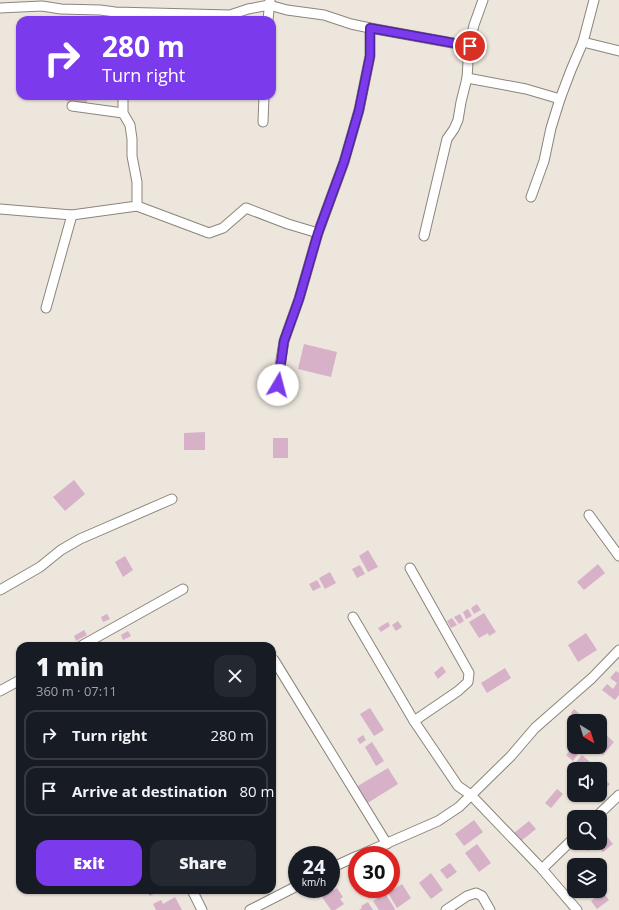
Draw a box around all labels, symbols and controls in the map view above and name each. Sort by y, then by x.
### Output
text: 280 m [102,27,185,65]
pin [453,29,487,63]
icon: right [36,32,88,84]
icon: arrive [459,35,481,57]
text: Turn right [102,63,185,87]
position arrow [257,364,299,406]
text: 1 min [36,650,104,683]
button: close [214,655,256,697]
text: 360 m · 07:11 [36,682,117,700]
north arrow [567,714,607,754]
map controls [567,714,607,898]
icon: right [38,724,60,746]
text: Turn right [72,725,147,745]
text: 280 m [210,725,254,745]
button: sound [567,762,607,802]
icon: arrive [38,780,60,802]
text: Arrive at destination [72,781,227,801]
text: 80 m [239,781,274,801]
button: search [567,810,607,850]
button: Exit [36,840,142,886]
button: Share [150,840,256,886]
speed limit sign: 30 [348,846,400,898]
text: 24 [303,853,325,880]
button: layers [567,858,607,898]
text: km/h [302,875,326,889]

